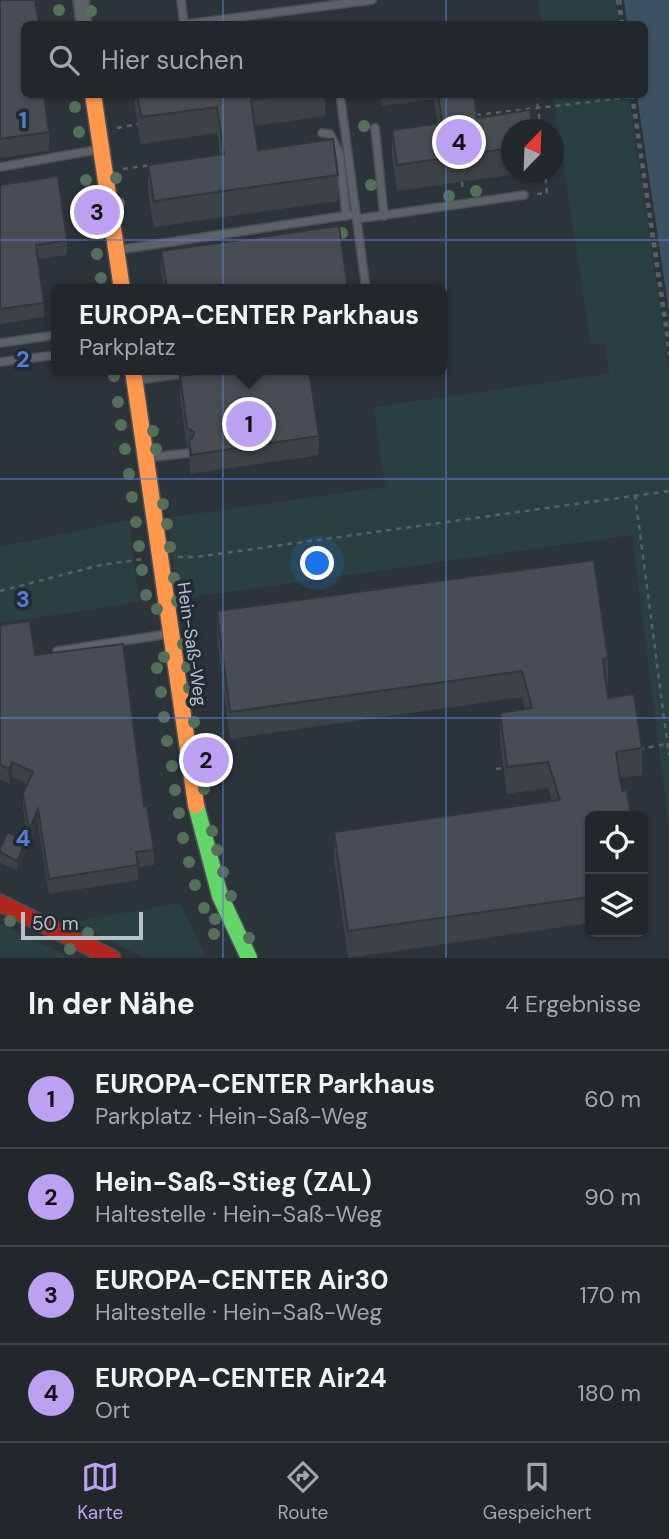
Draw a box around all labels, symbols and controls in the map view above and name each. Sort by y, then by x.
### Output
search box [21,21,648,98]
icon: search [45,41,83,79]
text: Hier suchen [101,43,244,77]
text: 1 [19,105,27,135]
pin: 4 [436,116,482,168]
north arrow [501,119,564,182]
pin: 3 [74,186,120,238]
popup [51,284,447,375]
text: EUROPA-CENTER Parkhaus [79,298,419,332]
text: Parkplatz [79,332,176,362]
text: 2 [16,344,30,374]
pin: 1 [226,398,272,450]
your location [300,546,334,580]
street label: Hein-Saß-Weg [171,581,213,707]
text: 3 [16,584,30,614]
pin: 2 [183,734,229,786]
map controls [585,811,648,937]
button: locate [585,811,648,874]
text: 4 [16,823,31,853]
button: layers [585,874,648,937]
scale bar [21,909,144,941]
text: 50 m [32,911,79,936]
text: In der Nähe [28,984,195,1023]
text: 4 Ergebnisse [505,989,641,1019]
text: EUROPA-CENTER Parkhaus [95,1067,435,1101]
text: 1 [47,1084,55,1114]
text: 60 m [584,1084,641,1114]
text: Parkplatz · Hein-Saß-Weg [95,1101,368,1131]
text: Hein-Saß-Stieg (ZAL) [95,1165,372,1199]
text: 2 [44,1182,58,1212]
text: 90 m [584,1182,641,1212]
text: Haltestelle · Hein-Saß-Weg [95,1199,382,1229]
text: EUROPA-CENTER Air30 [95,1263,388,1297]
text: 3 [44,1280,58,1310]
text: 170 m [580,1280,641,1310]
text: Haltestelle · Hein-Saß-Weg [95,1297,382,1327]
text: EUROPA-CENTER Air24 [95,1361,387,1395]
text: 4 [44,1378,58,1408]
text: 180 m [577,1378,641,1408]
text: Ort [95,1395,130,1425]
tab: Karte [77,1458,123,1525]
tab: Route [278,1458,328,1525]
tab: Gespeichert [483,1458,592,1525]

